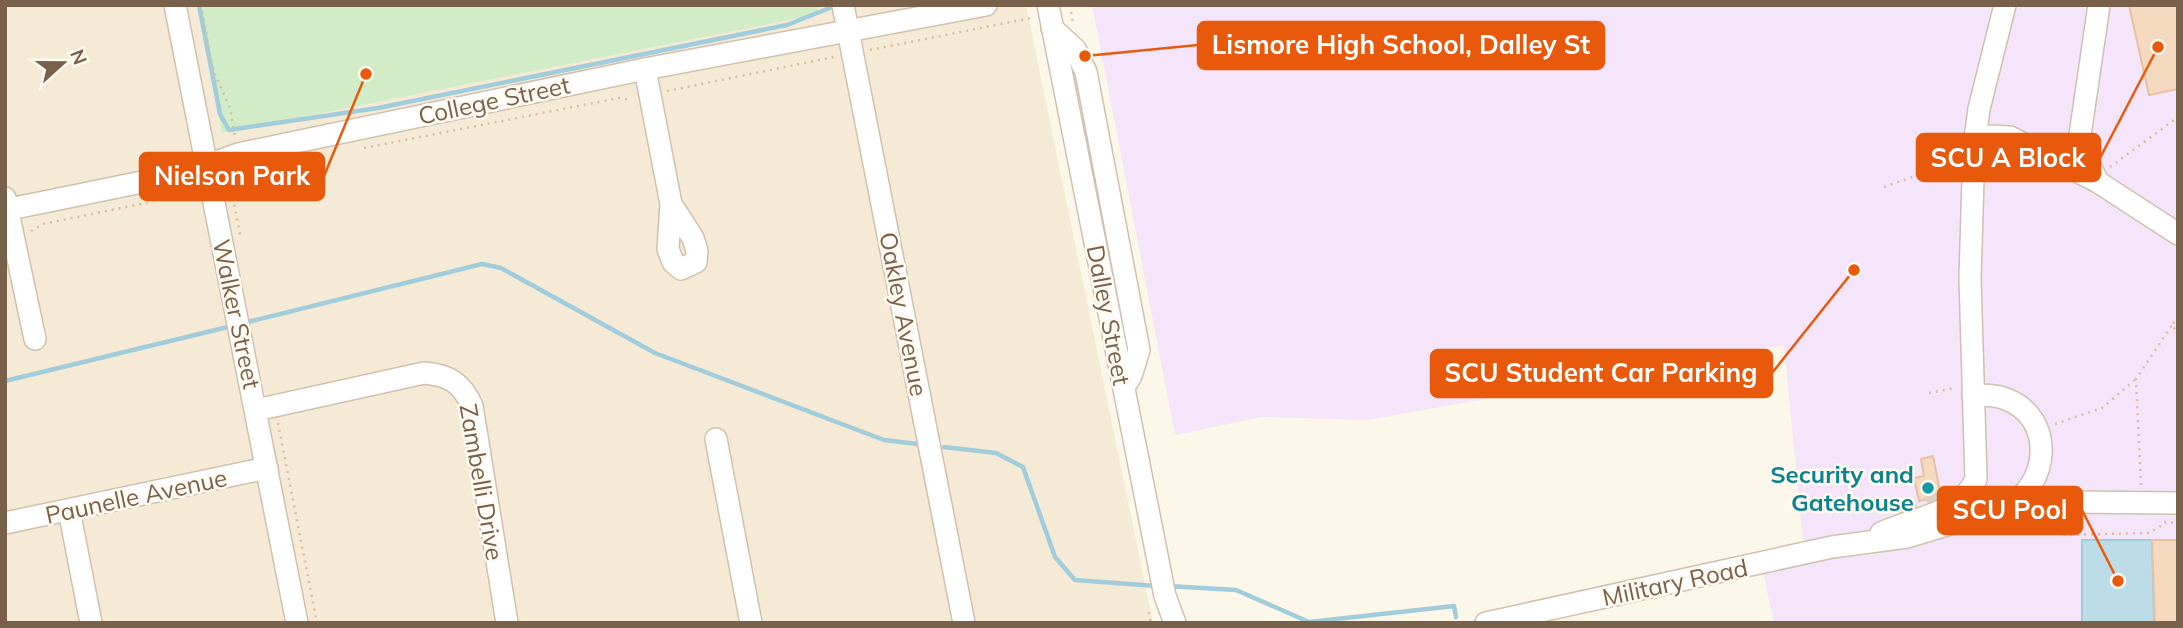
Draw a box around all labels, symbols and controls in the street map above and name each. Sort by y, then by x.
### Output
callout: Lismore High School, Dalley St [1198,22,1604,69]
north arrow [28,28,98,98]
text: Lismore High School, Dalley St [1212,28,1590,61]
text: N [65,46,93,68]
street label: College Street [416,69,572,131]
callout: SCU A Block [1917,134,2100,181]
text: SCU A Block [1930,141,2086,174]
callout: Nielson Park [140,153,324,200]
text: Nielson Park [154,159,311,192]
street label: Oakley Avenue [873,229,935,399]
street label: Walker Street [207,237,267,391]
street label: Dalley Street [1081,242,1137,388]
callout: SCU Student Car Parking [1431,350,1772,397]
text: SCU Student Car Parking [1445,356,1757,389]
street label: Zambelli Drive [453,401,511,563]
place label: Security and Gatehouse [1770,459,1914,517]
street label: Paunelle Avenue [43,462,229,530]
marker: Security and Gatehouse [1920,480,1936,496]
callout: SCU Pool [1938,487,2082,534]
text: SCU Pool [1952,493,2068,526]
street label: Military Road [1600,552,1750,612]

